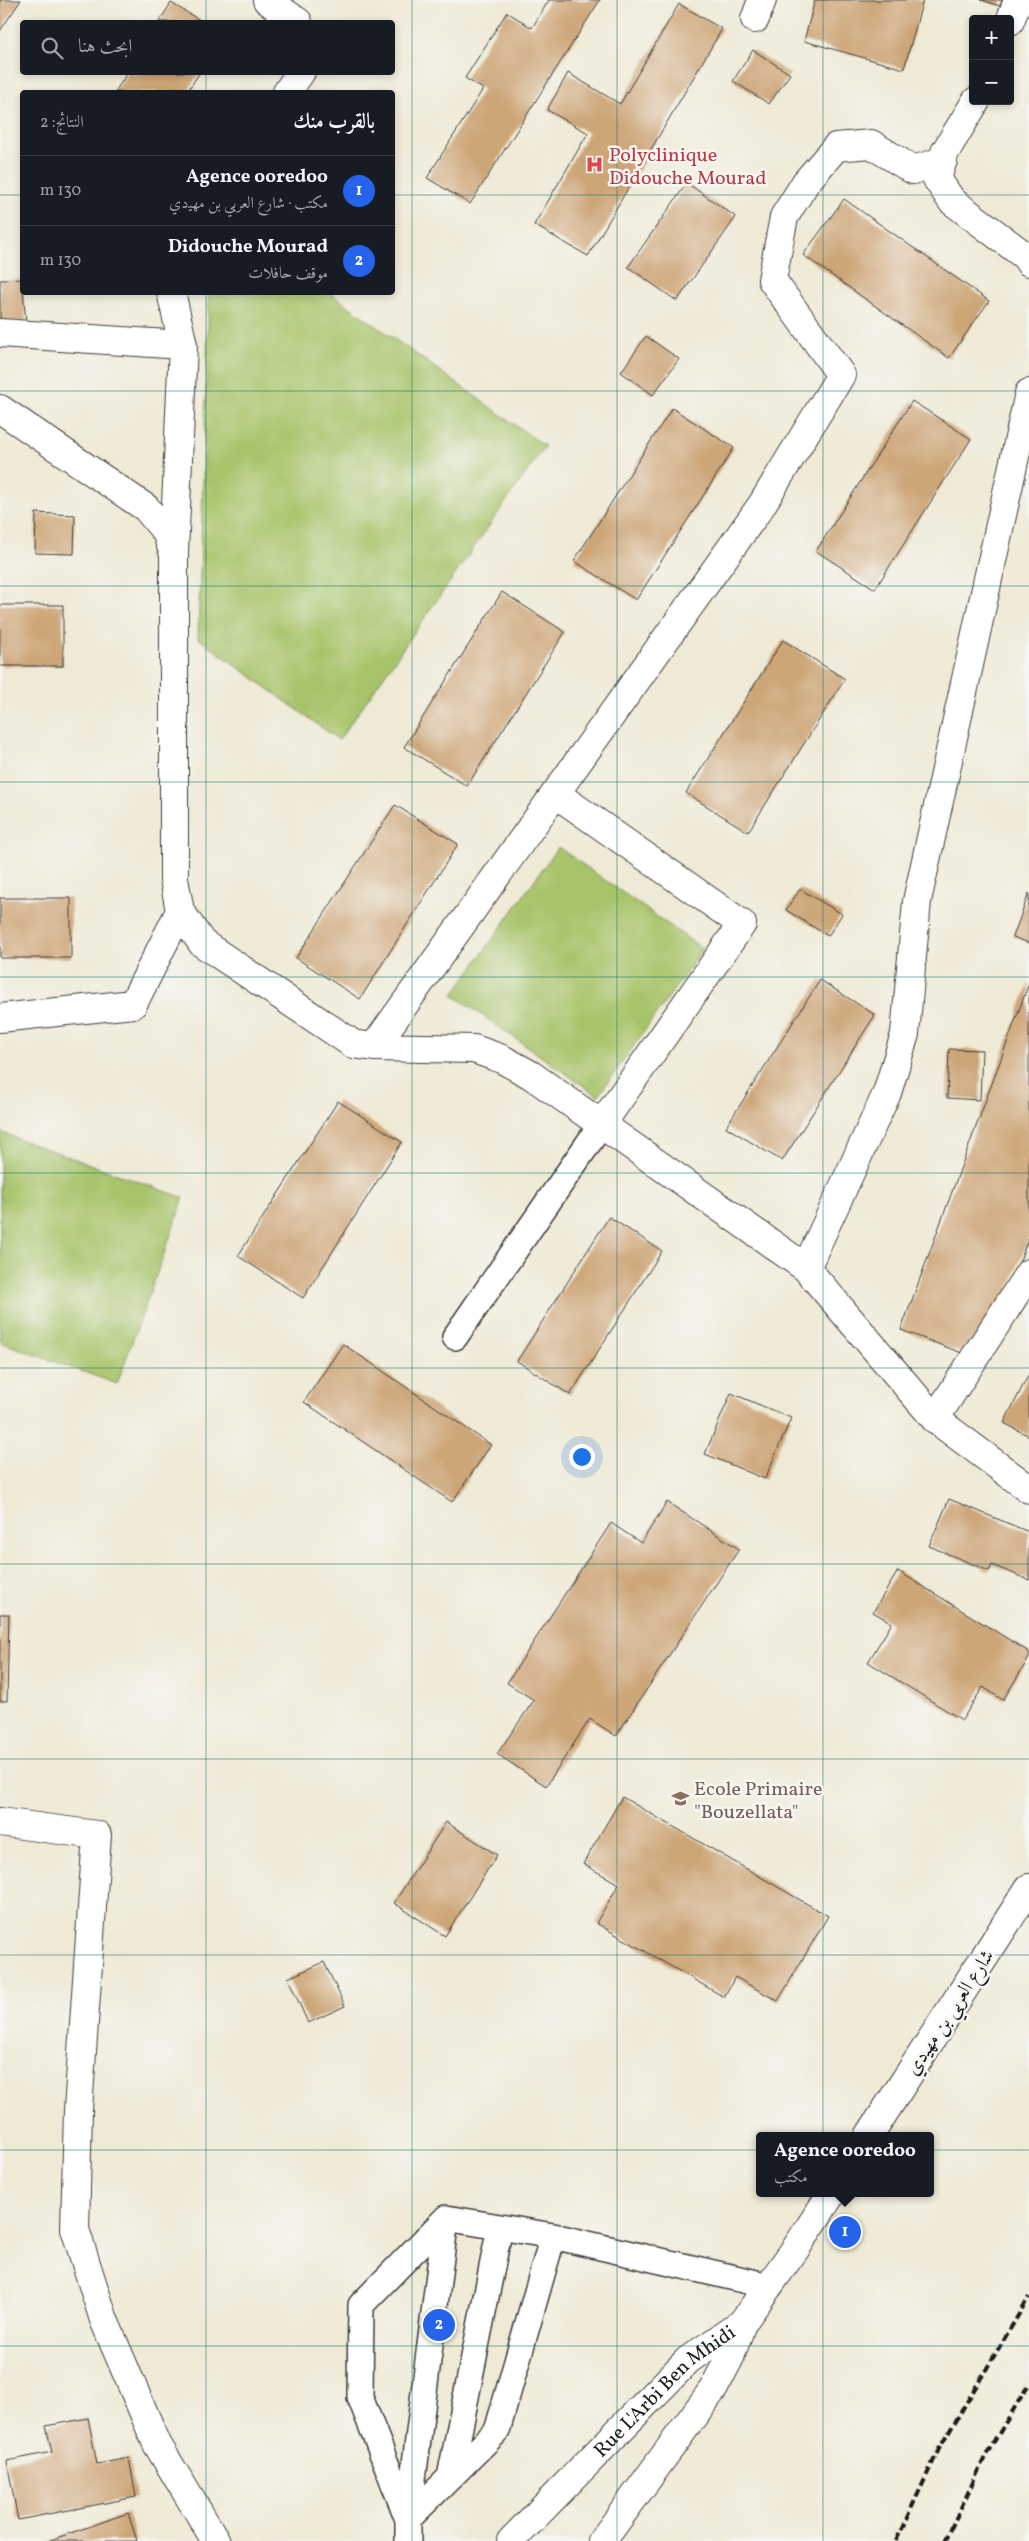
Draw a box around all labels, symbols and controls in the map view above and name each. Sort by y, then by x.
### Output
map controls [969,15,1014,105]
button: + [969,15,1014,60]
search box [20,20,395,75]
icon: search [38,34,66,62]
text: ابحث هنا [78,34,132,60]
button: − [969,60,1014,105]
text: بالقرب منك [293,108,375,137]
text: النتائج: 2 [40,112,84,134]
place label: Polyclinique Didouche Mourad [609,142,766,193]
hospital icon: Polyclinique Didouche Mourad [585,155,605,175]
text: Agence ooredoo [186,164,328,190]
text: 130 m [40,180,81,202]
text: 1 [356,180,362,202]
text: مكتب · ﺷﺍﺭﻉ ﺍﻟﻌﺮﺑﻲ ﺑﻦ ﻣﻬﻴﺩﻱ [169,193,328,215]
text: Didouche Mourad [168,234,328,260]
text: 130 m [40,250,81,272]
text: 2 [355,250,363,272]
text: موقف حافلات [248,263,328,285]
your location [569,1444,595,1470]
place label: Ecole Primaire "Bouzellata" [694,1776,822,1827]
school or university icon: Ecole Primaire "Bouzellata" [670,1789,690,1809]
street label: ﺷﺍﺭﻉ ﺍﻟﻌﺮﺑﻲ ﺑﻦ ﻣﻬﻴﺩﻱ [899,1945,1004,2083]
popup [756,2132,934,2197]
text: Agence ooredoo [774,2138,916,2164]
text: مكتب [774,2167,808,2189]
pin: 1 [829,2213,861,2251]
pin: 2 [423,2306,455,2344]
street label: Rue L'Arbi Ben Mhidi [588,2319,742,2465]

